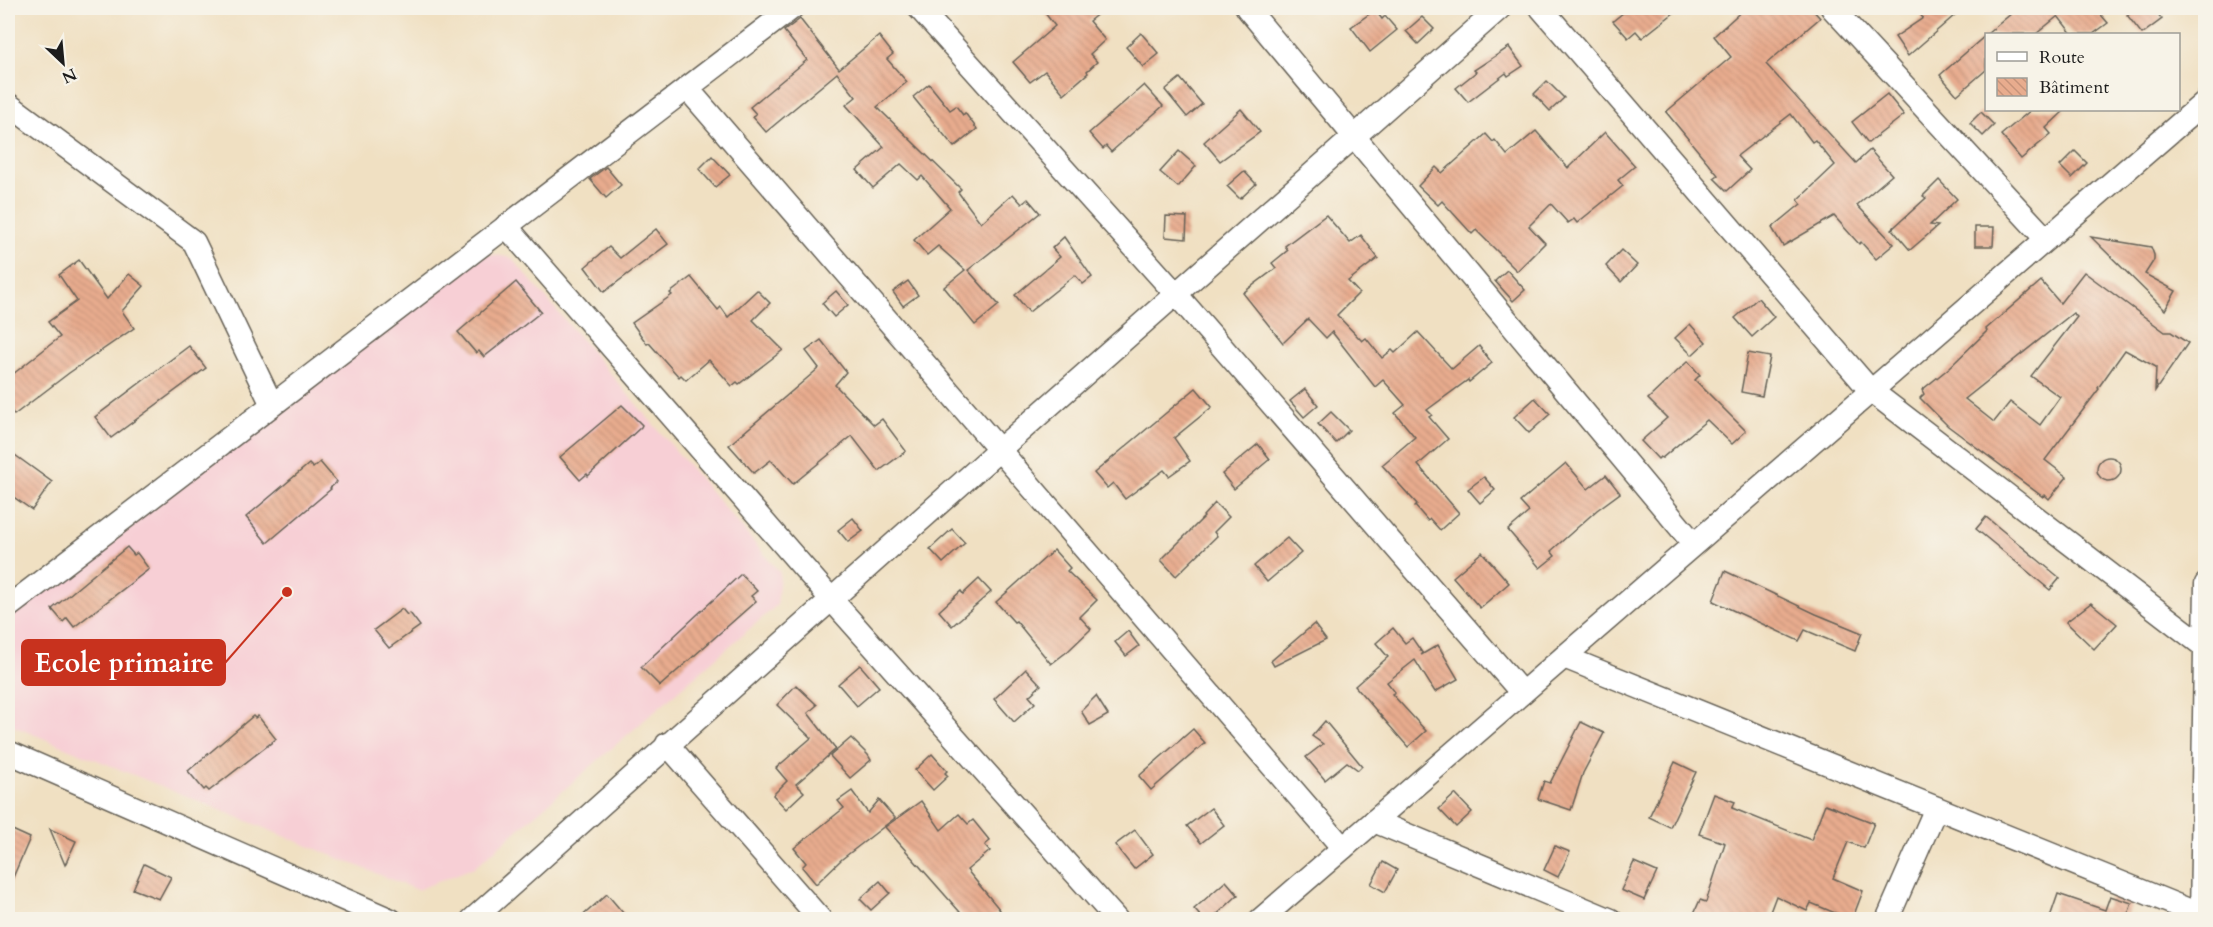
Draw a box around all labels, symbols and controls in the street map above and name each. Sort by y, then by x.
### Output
north arrow [33,33,93,93]
legend [1985,33,2180,111]
text: Route [2039,45,2085,70]
text: N [58,63,80,89]
text: Bâtiment [2039,75,2109,100]
callout: Ecole primaire [22,640,225,685]
text: Ecole primaire [34,645,214,682]

